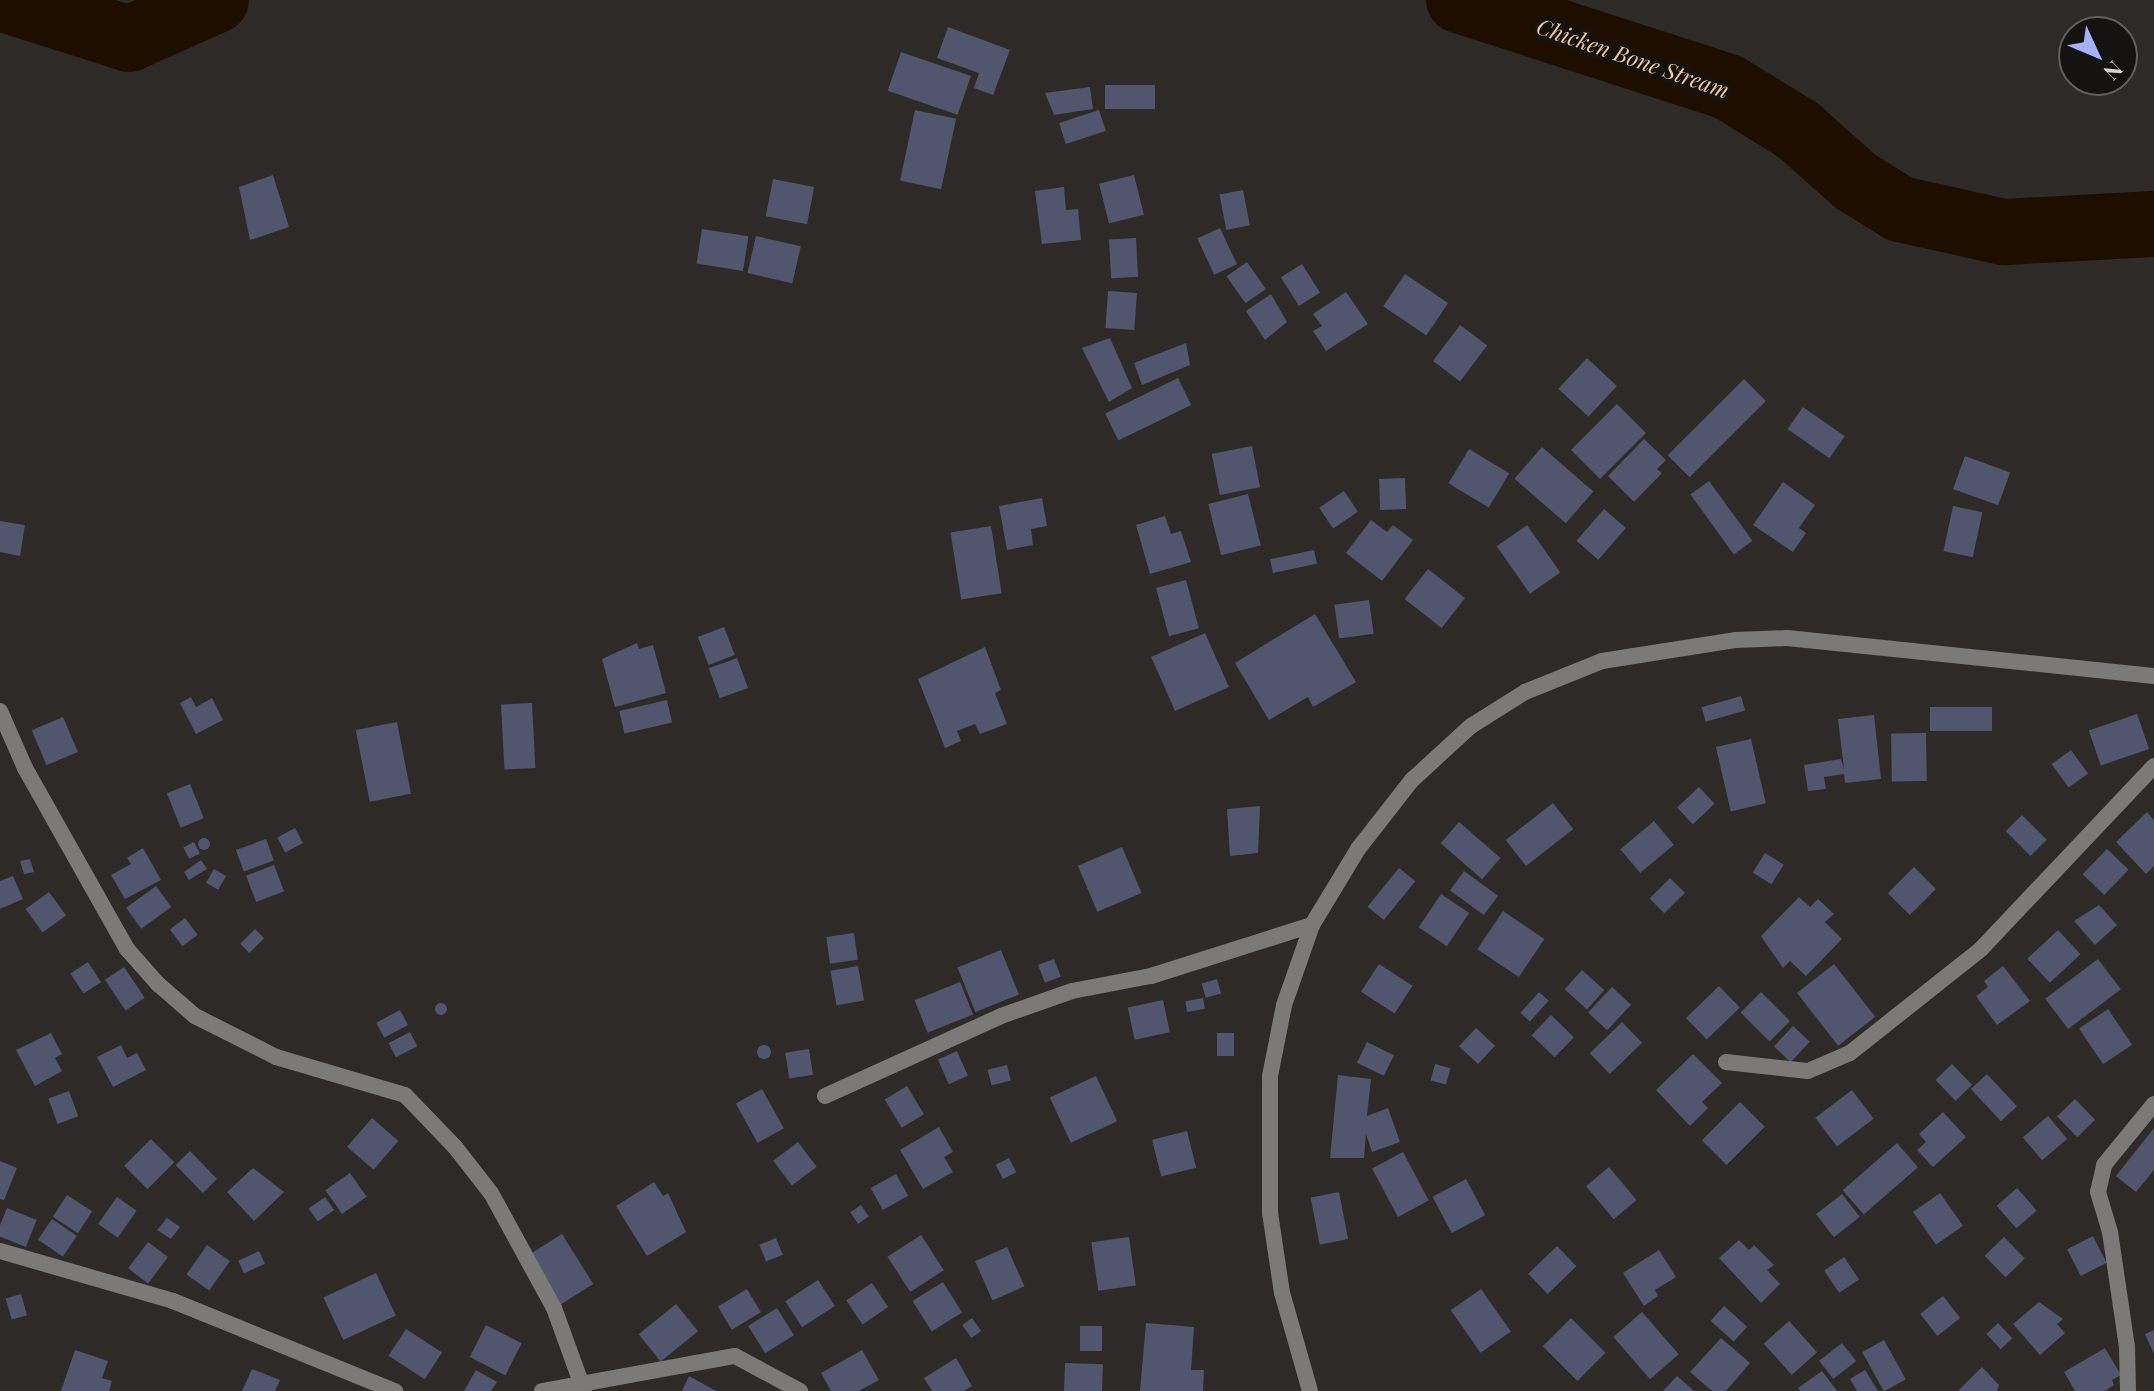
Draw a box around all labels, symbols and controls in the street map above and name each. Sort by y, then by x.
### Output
water label: Chicken Bone Stream [1533,13,1733,103]
north arrow [2058,16,2138,96]
text: N [2098,55,2130,87]

